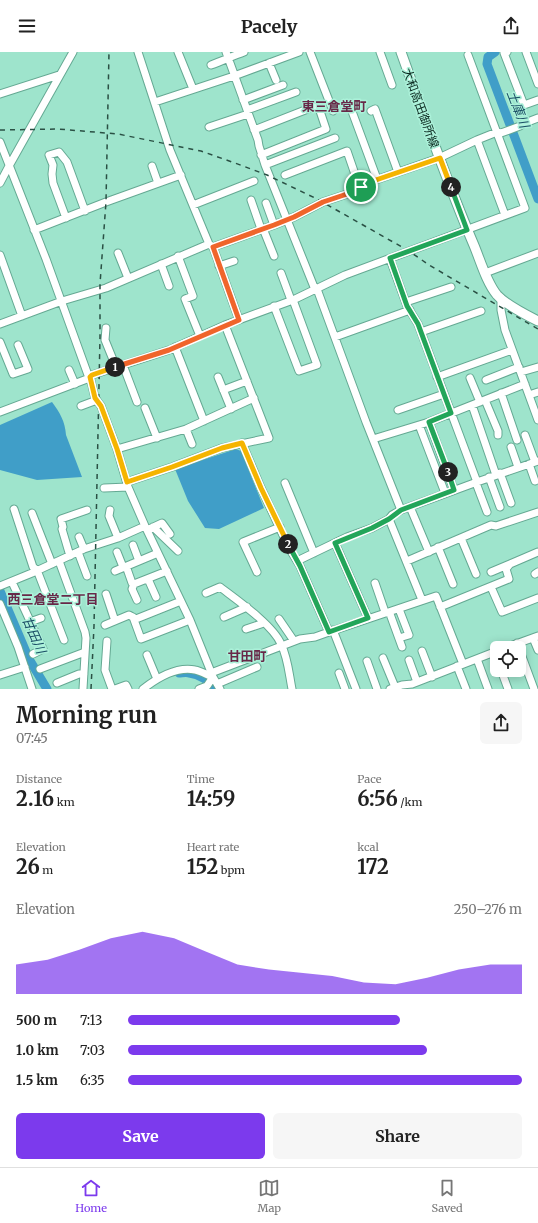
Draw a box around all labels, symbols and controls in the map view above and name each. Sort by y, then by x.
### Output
icon: menu [16,15,38,37]
text: Pacely [241,15,297,38]
icon: share [500,15,522,37]
street label: 大和高田御所線 [400,66,442,150]
water label: 土庫川 [503,88,534,132]
district label: 東三倉堂町 [301,98,367,115]
pin [344,170,378,204]
icon: arrive [350,176,372,198]
pin: 4 [441,177,461,197]
text: 4 [448,180,455,194]
pin: 1 [105,357,125,377]
text: 1 [112,360,118,374]
pin: 3 [438,462,458,482]
text: 3 [445,465,451,479]
pin: 2 [278,534,298,554]
text: 2 [285,537,291,551]
district label: 西三倉堂二丁目 [7,591,99,608]
water label: 甘田川 [18,614,51,658]
map controls [490,641,526,677]
button: locate [490,641,526,677]
district label: 甘田町 [227,648,267,665]
text: Morning run [16,701,157,729]
button: share [480,702,522,744]
text: 07:45 [16,730,48,747]
text: Distance [16,772,62,786]
text: Time [187,772,215,786]
text: Pace [357,772,381,786]
text: 2.16 [16,786,54,811]
text: 14:59 [187,786,235,811]
text: 6:56 [357,786,398,811]
text: km [54,795,75,809]
text: /km [398,795,423,809]
text: Elevation [16,840,66,854]
text: Heart rate [187,840,239,854]
text: kcal [357,840,379,854]
text: 26 [16,854,40,879]
text: 152 [187,854,218,879]
text: 172 [357,854,389,879]
text: m [40,863,53,877]
text: bpm [218,863,245,877]
text: Elevation [16,901,75,918]
text: 250–276 m [454,901,522,918]
text: 500 m [16,1012,57,1029]
text: 7:13 [80,1012,102,1029]
text: 1.0 km [16,1042,59,1059]
text: 7:03 [80,1042,105,1059]
text: 1.5 km [16,1072,58,1089]
text: 6:35 [80,1072,105,1089]
button: Save [16,1113,265,1159]
button: Share [273,1113,522,1159]
tab: Home [75,1177,107,1215]
tab: Map [258,1177,281,1215]
tab: Saved [432,1177,463,1215]

